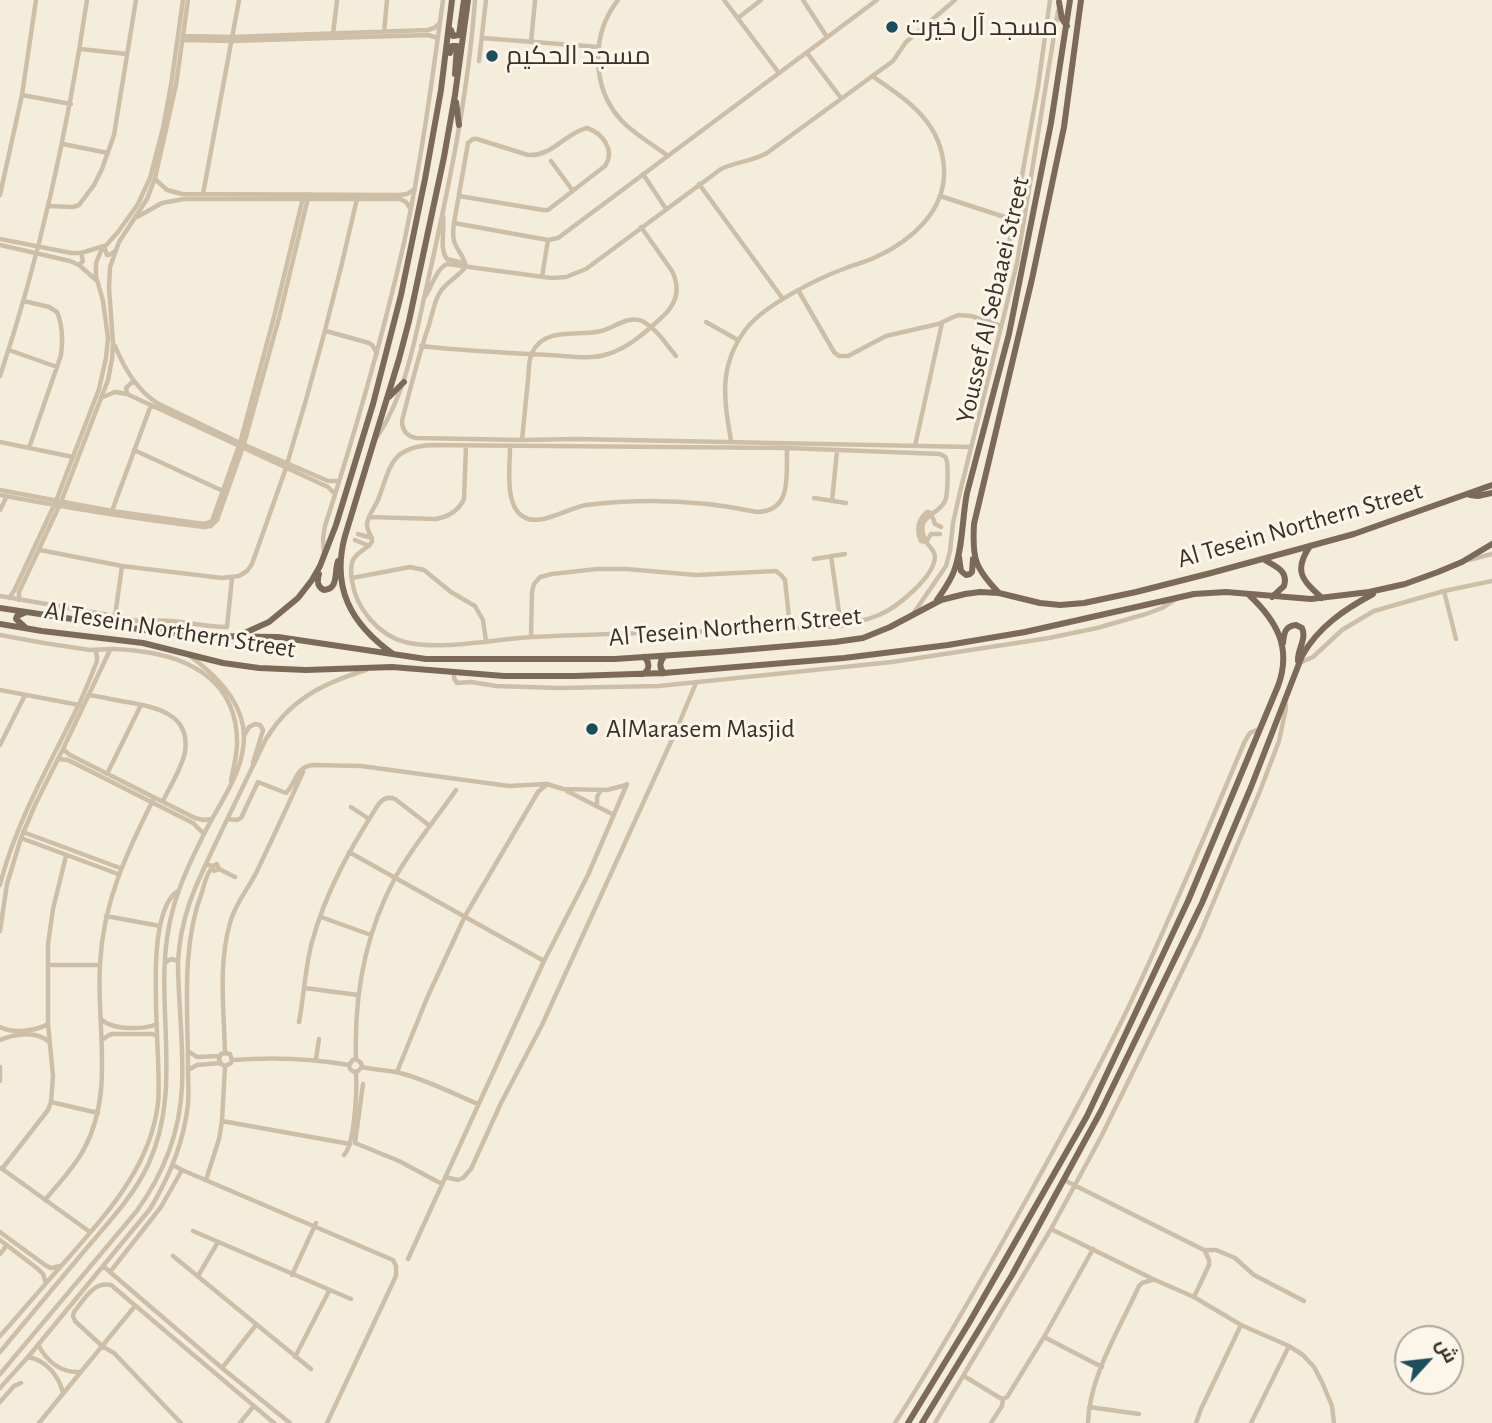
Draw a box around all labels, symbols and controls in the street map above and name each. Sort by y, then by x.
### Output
place label: مسجد آل خيرت [906,11,1058,43]
marker: مسجد آل خيرت [884,19,900,35]
place label: مسجد الحكيم [506,40,651,72]
marker: مسجد الحكيم [484,48,500,64]
street label: Youssef Al Sebaaei Street [949,174,1037,426]
street label: Al Tesein Northern Street [1174,475,1426,575]
street label: Al Tesein Northern Street [42,595,298,665]
street label: Al Tesein Northern Street [607,600,863,654]
place label: AlMarasem Masjid [606,713,795,745]
marker: AlMarasem Masjid [584,721,600,737]
north arrow [1394,1325,1464,1395]
text: ش [1432,1336,1460,1366]

